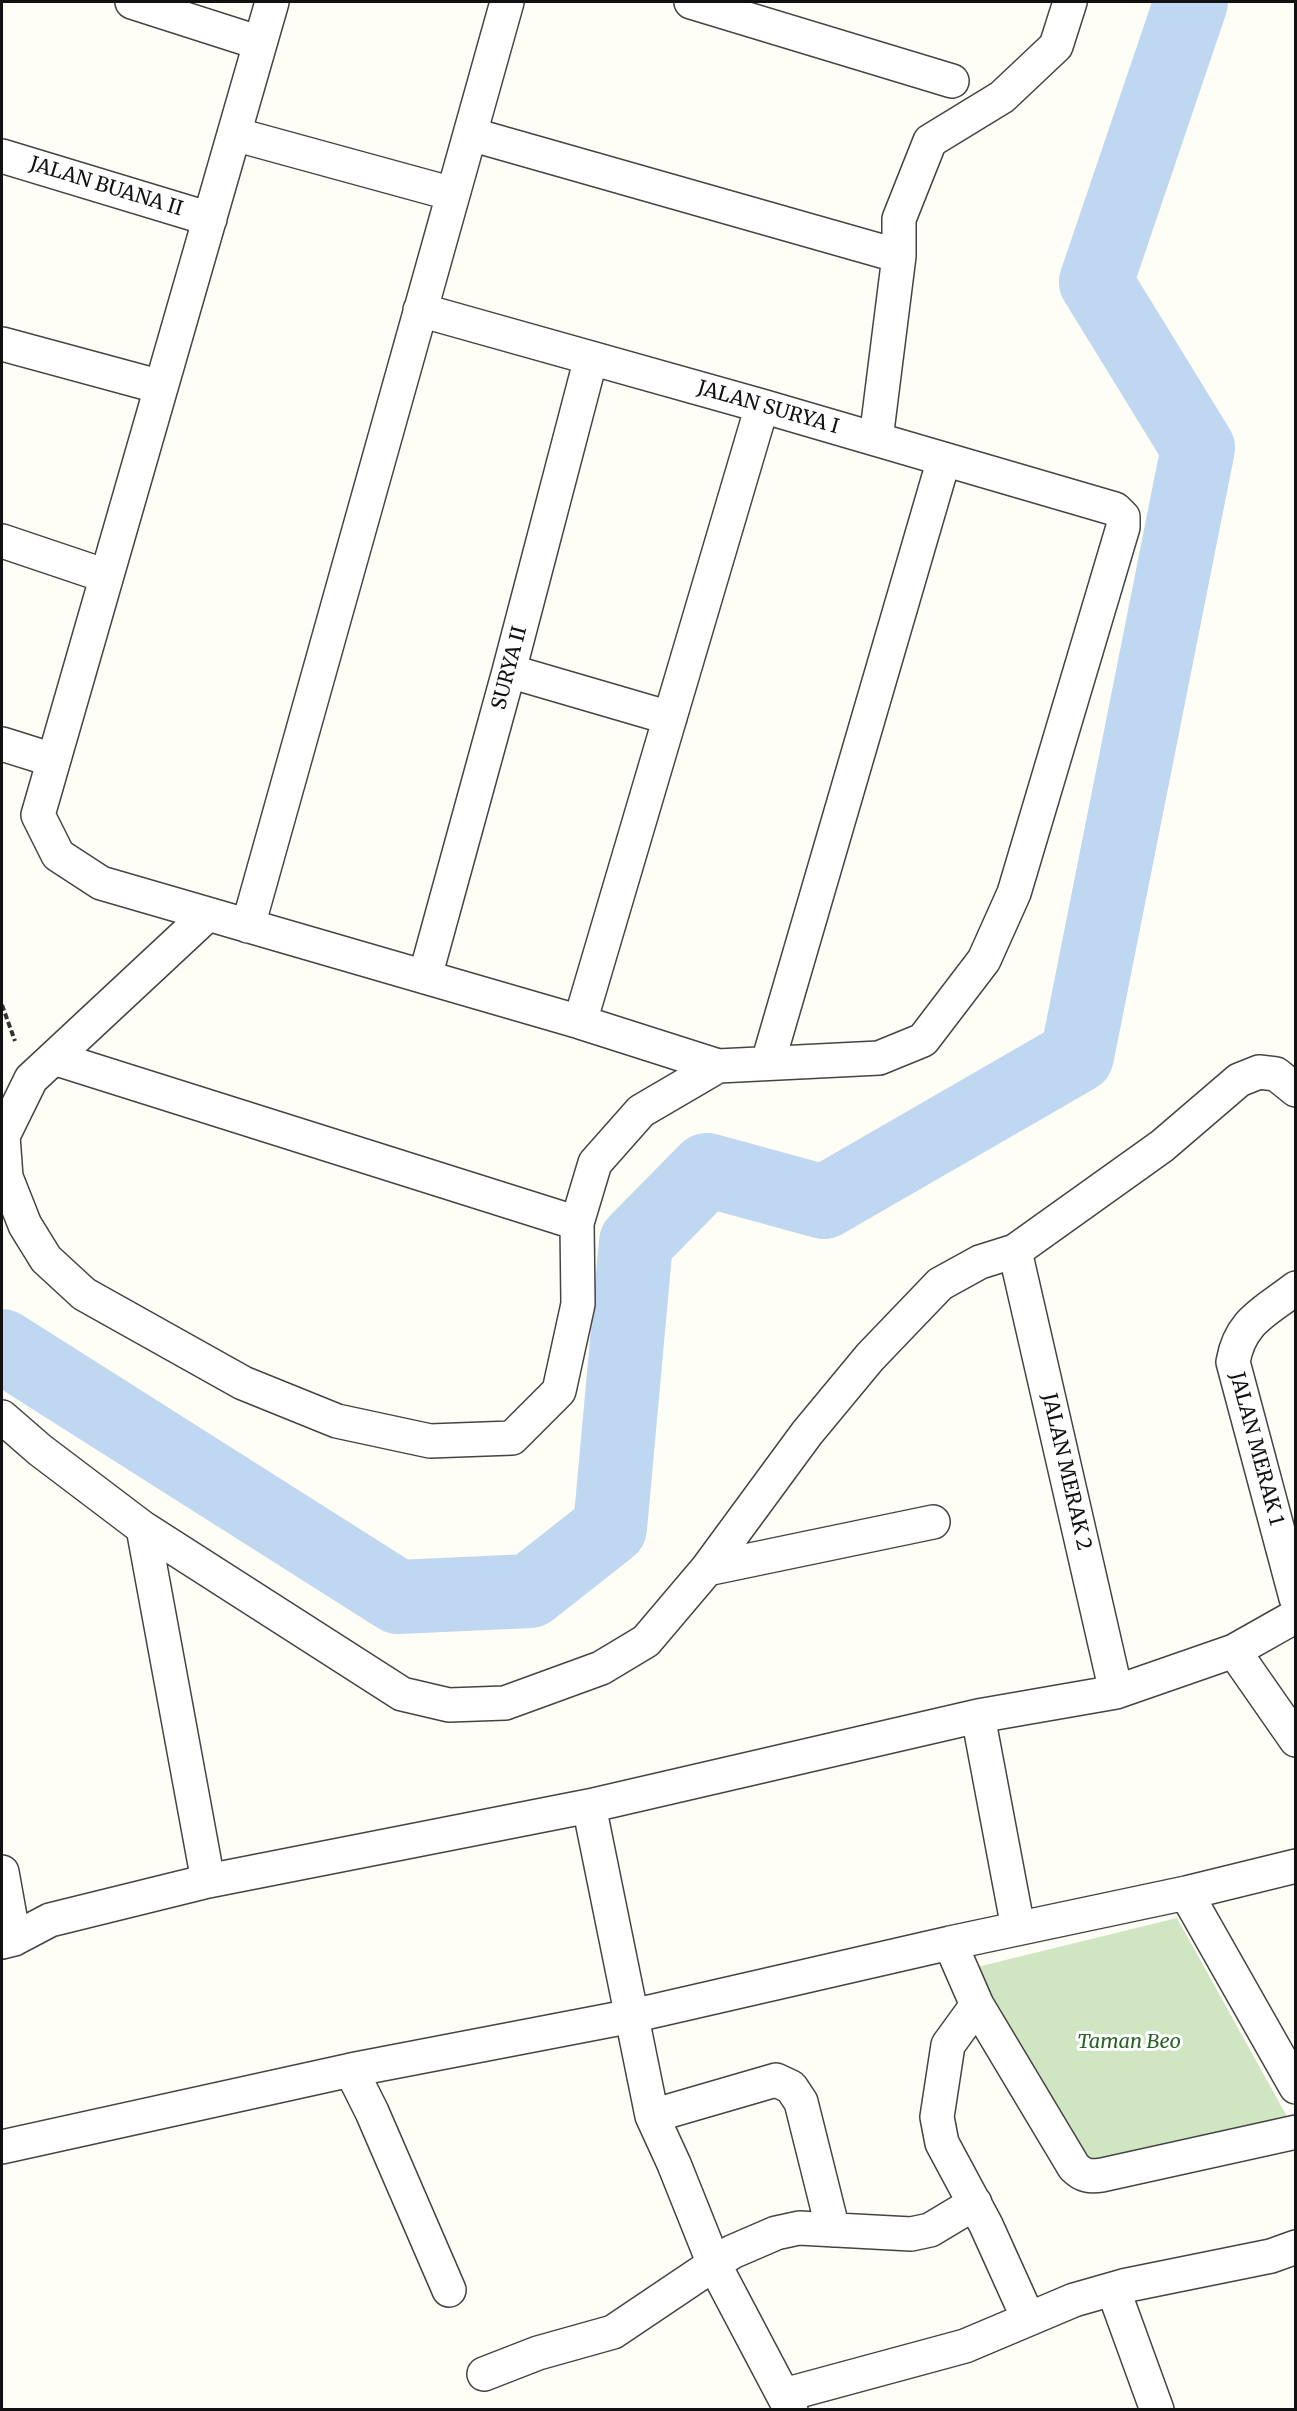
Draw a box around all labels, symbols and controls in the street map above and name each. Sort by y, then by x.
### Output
street label: JALAN BUANA II [27,152,185,222]
street label: JALAN SURYA I [694,376,842,440]
street label: SURYA II [487,624,533,712]
street label: JALAN MERAK 1 [1224,1370,1288,1528]
street label: JALAN MERAK 2 [1036,1391,1096,1553]
park label: Taman Beo [1077,2030,1181,2054]

